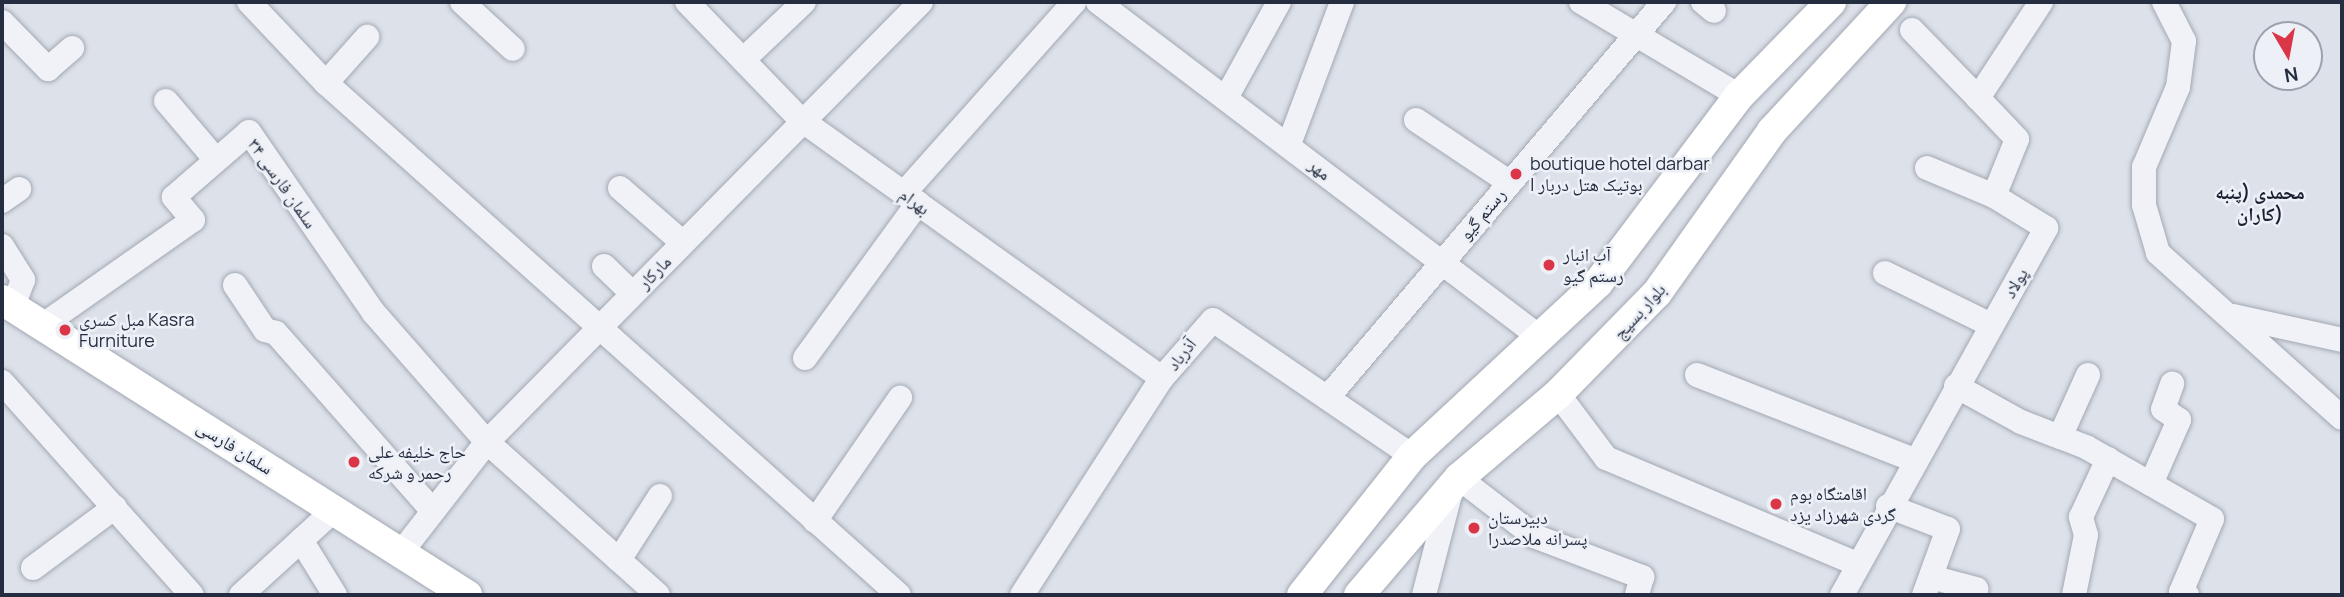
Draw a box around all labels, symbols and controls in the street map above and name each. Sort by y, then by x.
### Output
north arrow [2253,21,2323,91]
text: N [2282,61,2300,89]
street label: سلمان فارسی ۳۴ [244,134,322,232]
place label: boutique hotel darbar | بوتیک هتل دربار [1530,153,1710,196]
street label: مهر [1305,154,1335,184]
marker: boutique hotel darbar | بوتیک هتل دربار [1508,166,1524,182]
district label: محمدی (پنبه کاران) [2215,182,2305,226]
street label: بهرام [896,183,934,219]
street label: رستم گیو [1454,184,1510,244]
place label: آب انبار رستم گیو [1563,244,1624,286]
street label: مارکار [633,251,675,293]
marker: آب انبار رستم گیو [1541,257,1557,273]
street label: پولاد [1998,264,2032,302]
street label: بلوار بسیج [1608,279,1670,343]
place label: مبل کسری Kasra Furniture [79,309,194,352]
marker: مبل کسری Kasra Furniture [57,322,73,338]
street label: آذرباد [1162,333,1200,375]
street label: سلمان فارسی [193,415,277,479]
place label: حاج خلیفه علی رحمر و شرکه [368,441,466,484]
marker: حاج خلیفه علی رحمر و شرکه [346,454,362,470]
place label: اقامتگاه بوم گردی شهرزاد یزد [1790,483,1896,526]
marker: اقامتگاه بوم گردی شهرزاد یزد [1768,496,1784,512]
place label: دبیرستان پسرانه ملاصدرا [1488,507,1587,550]
marker: دبیرستان پسرانه ملاصدرا [1466,520,1482,536]

